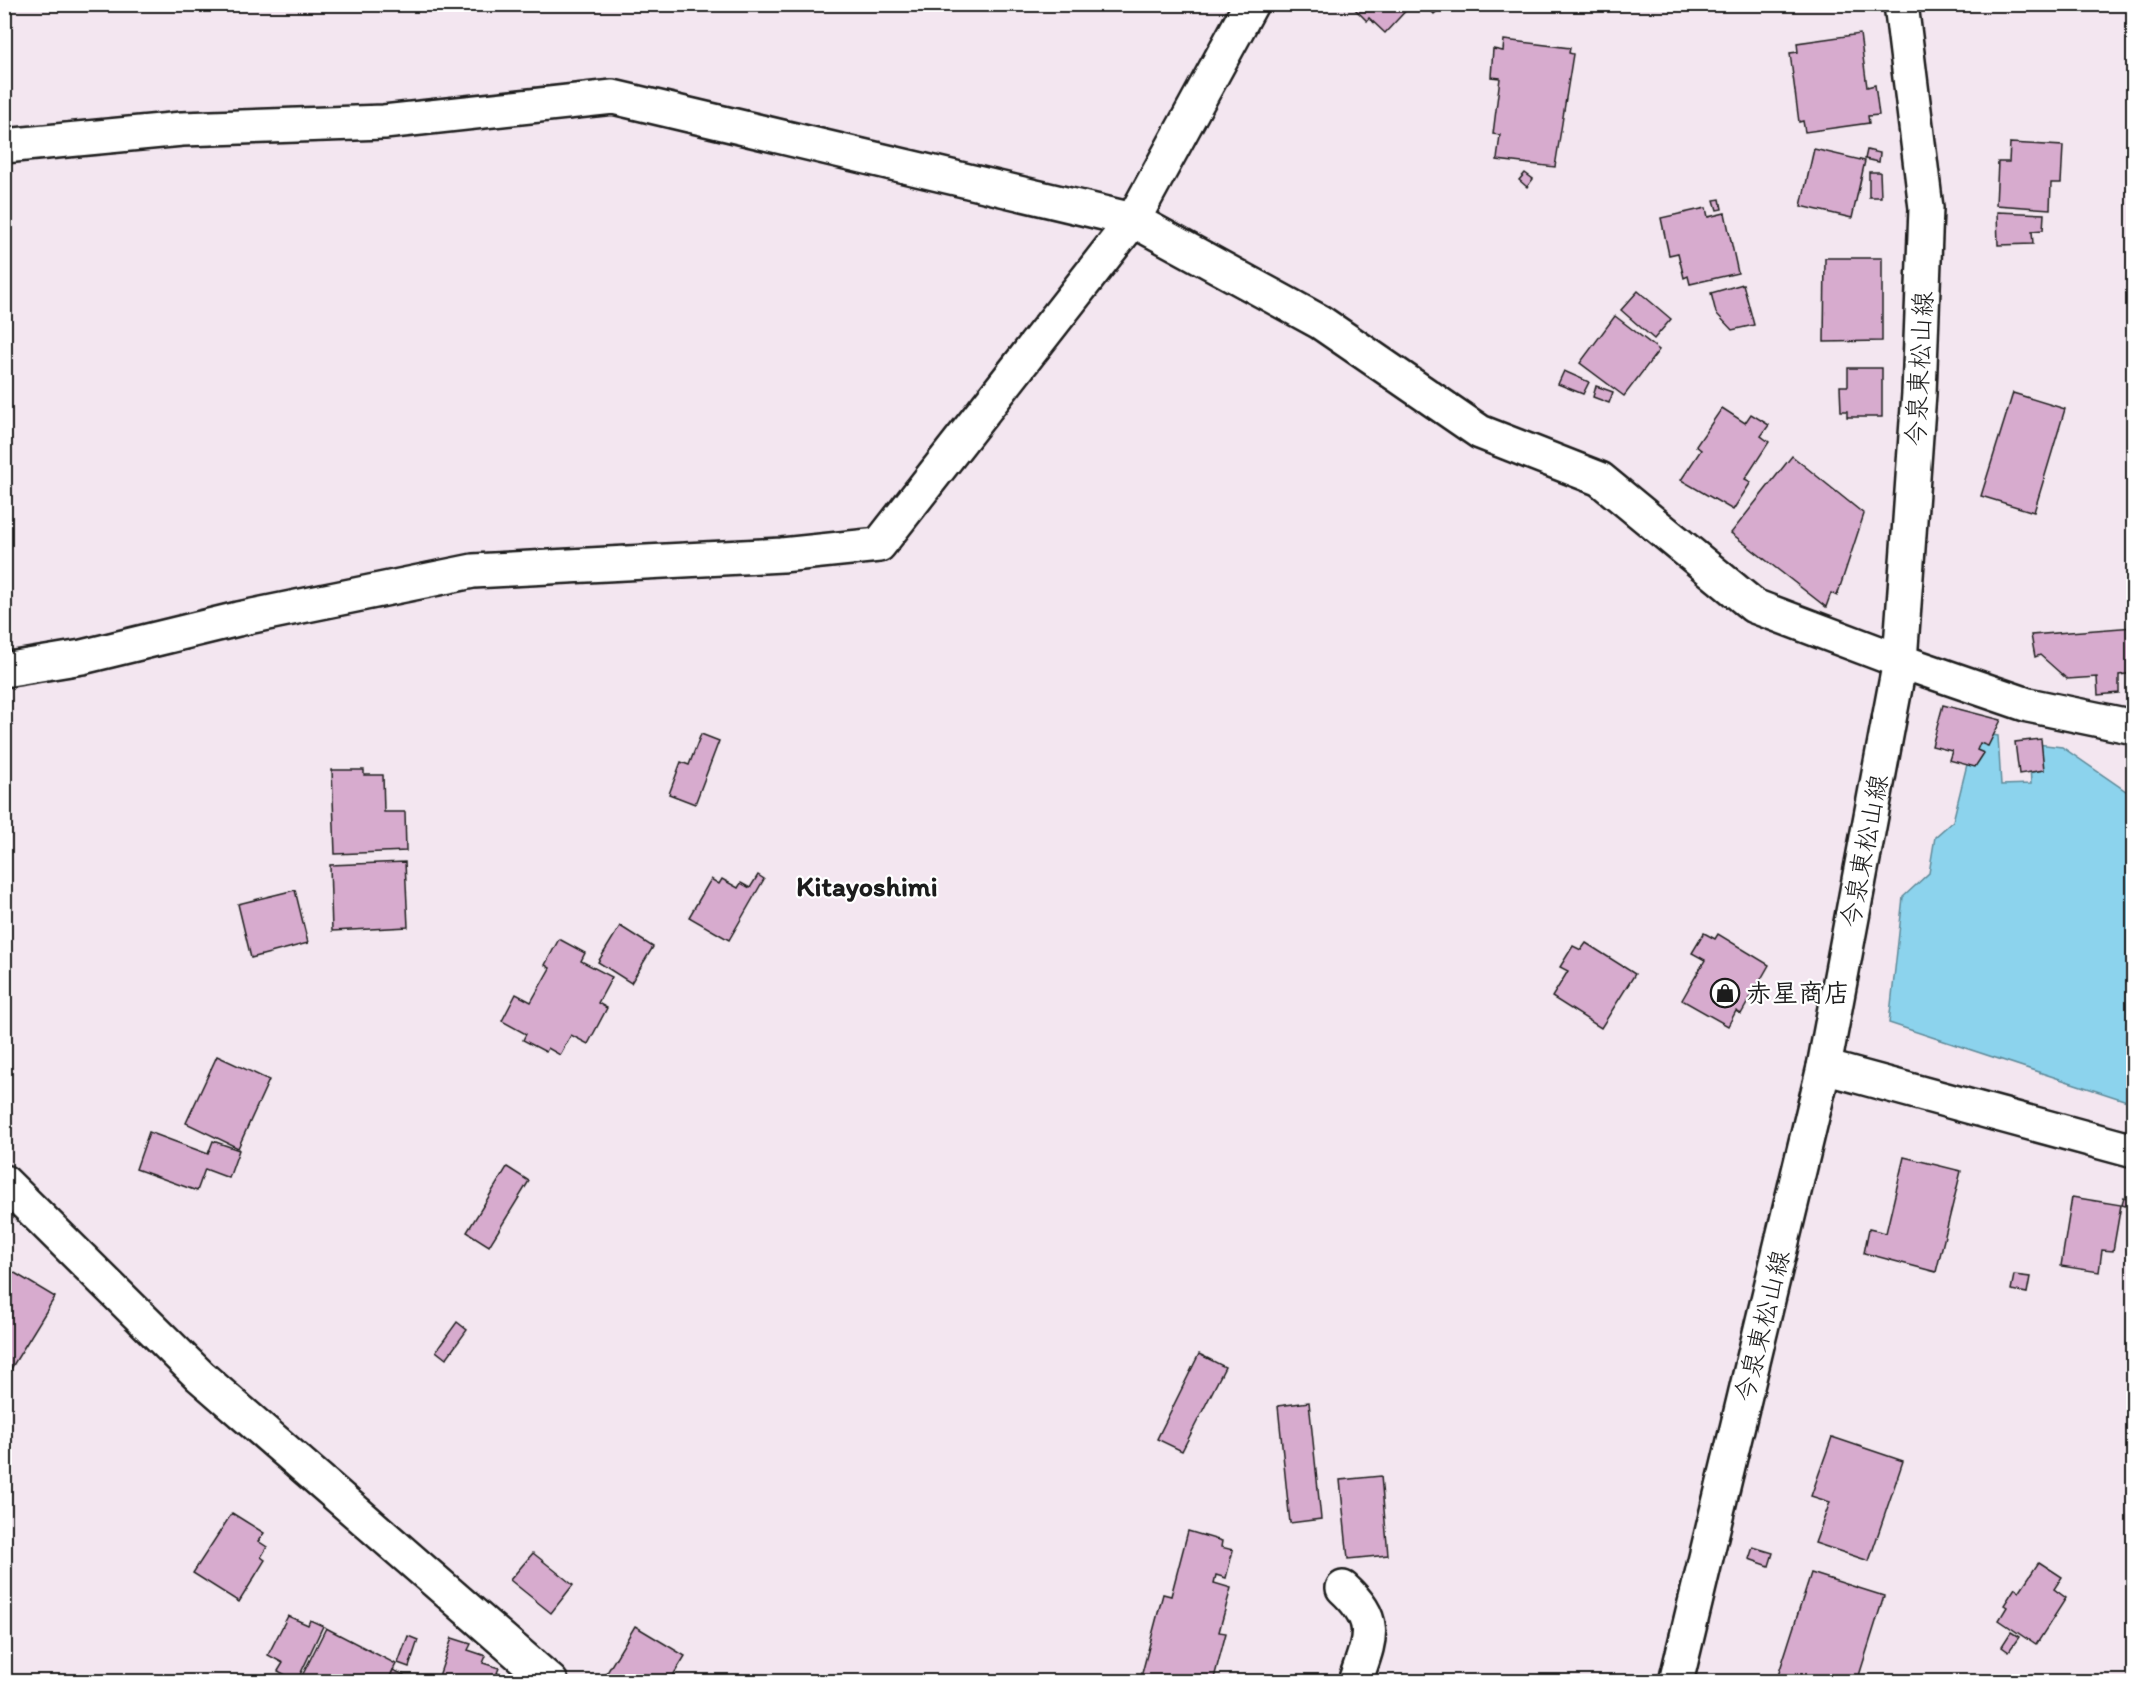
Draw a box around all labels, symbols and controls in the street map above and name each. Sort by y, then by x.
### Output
street label: 今泉東松山線 [1899,290,1939,448]
street label: 今泉東松山線 [1833,771,1895,931]
district label: Kitayoshimi [796,869,938,903]
shop icon: 赤星商店 [1709,977,1741,1009]
place label: 赤星商店 [1746,977,1850,1009]
street label: 今泉東松山線 [1728,1246,1796,1406]

